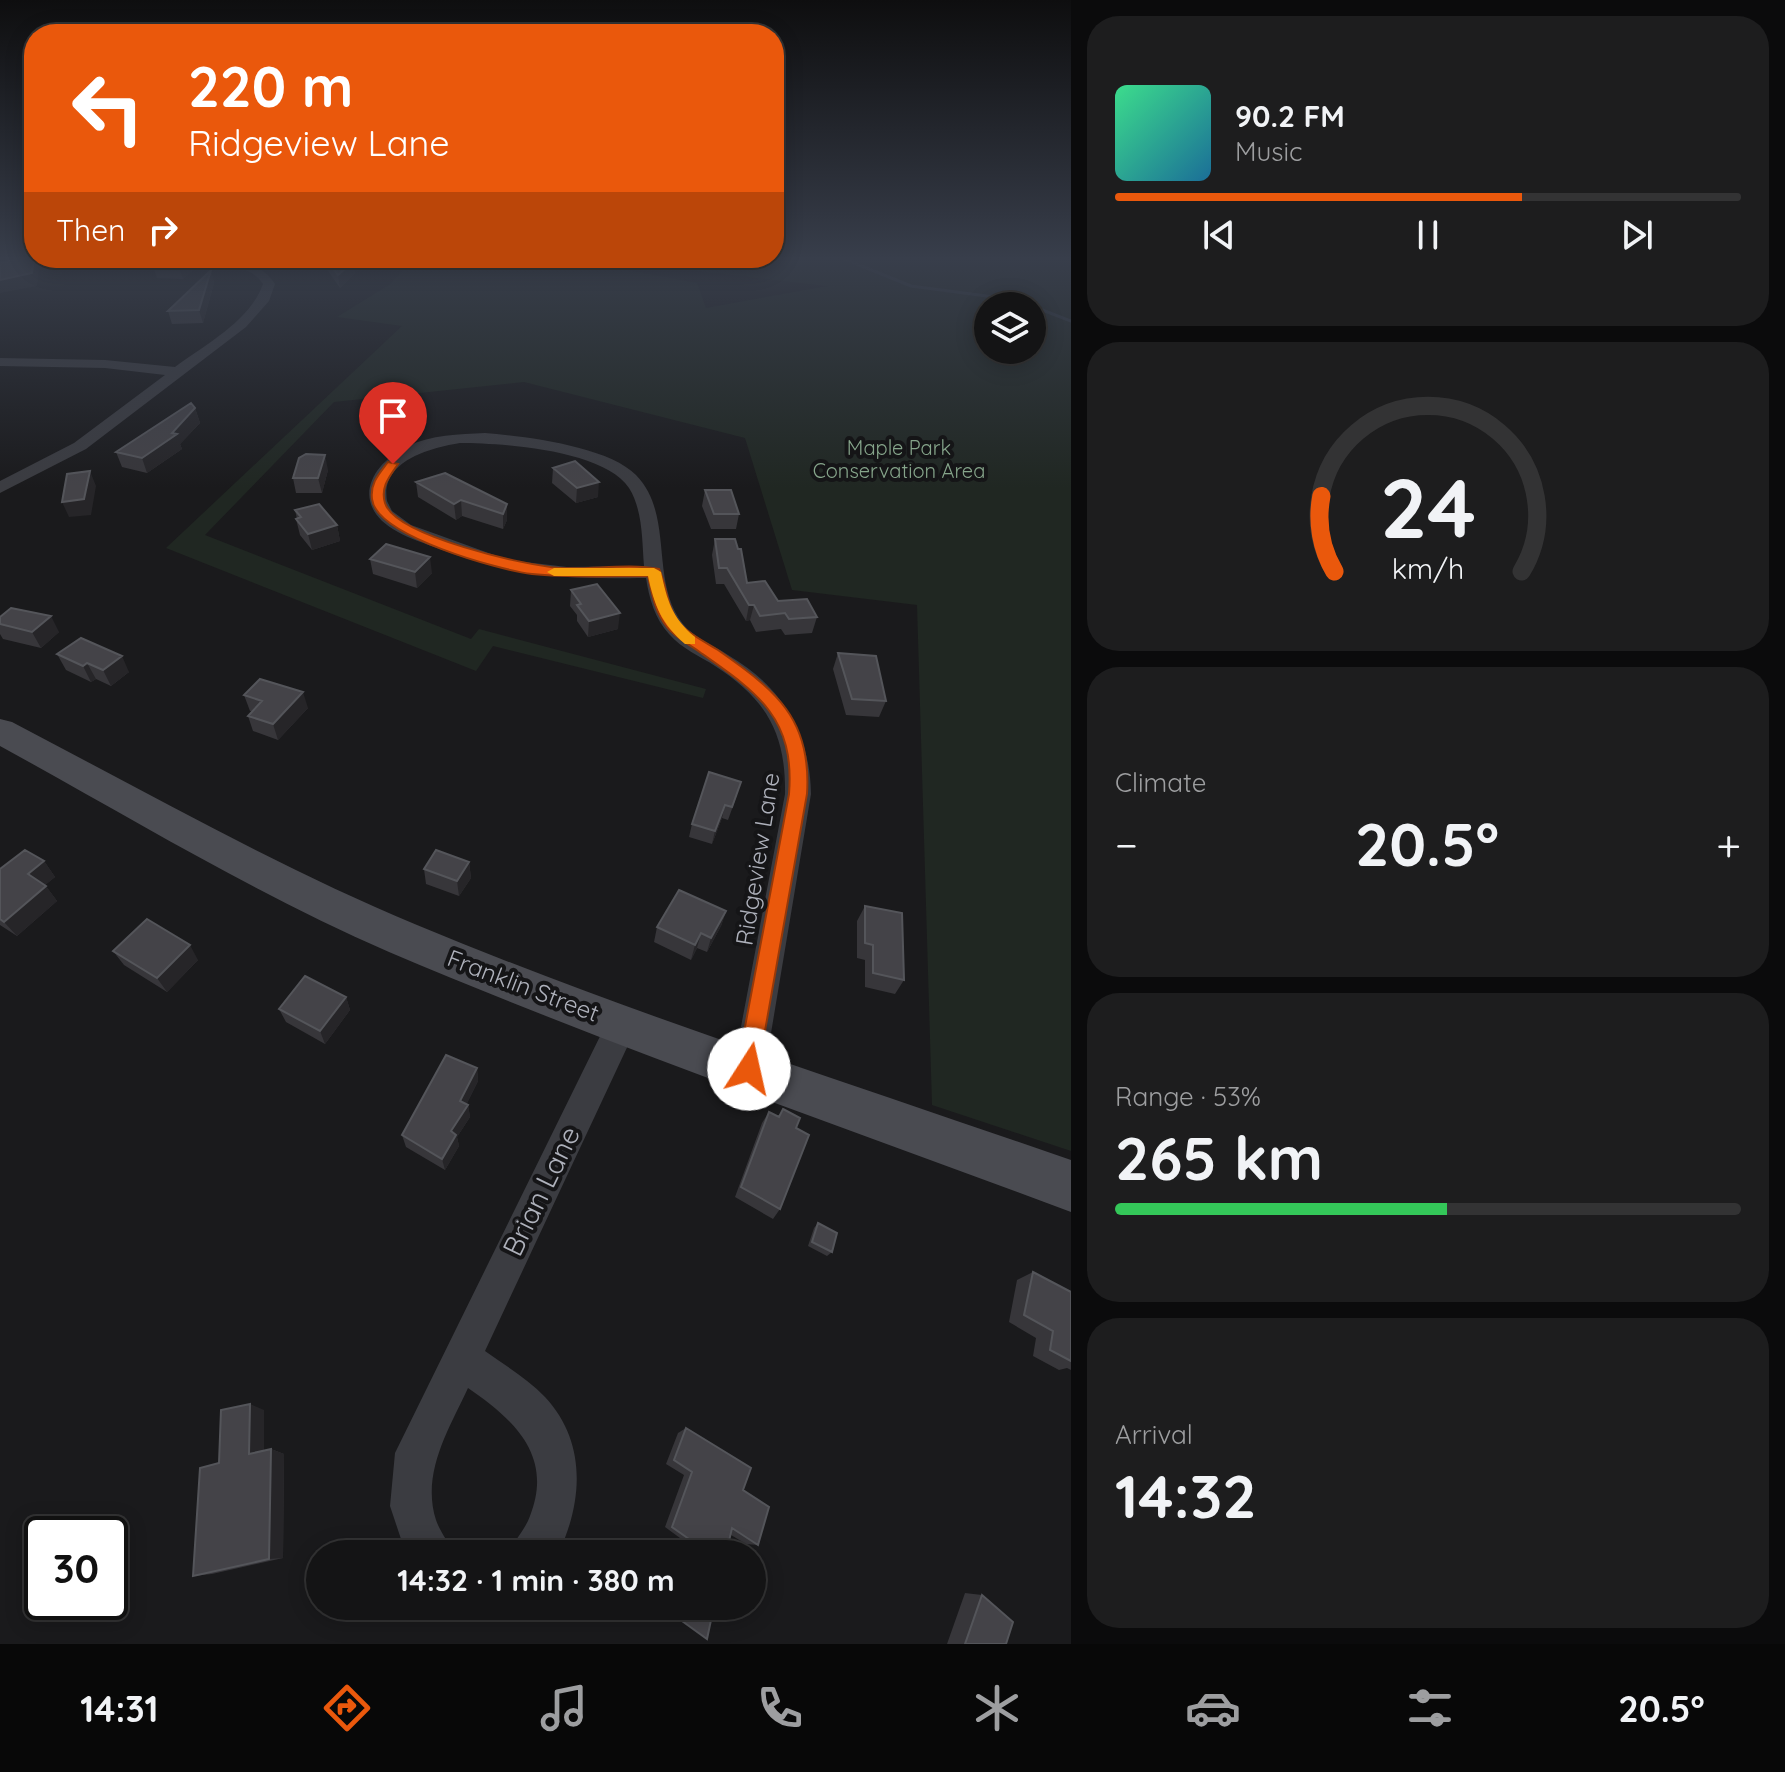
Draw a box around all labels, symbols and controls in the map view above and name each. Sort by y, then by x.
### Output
text: 220 m [188,51,353,121]
icon: left [56,56,160,160]
text: 90.2 FM [1235,97,1345,135]
text: Ridgeview Lane [188,120,450,165]
text: Music [1235,135,1303,168]
icon: right [141,208,185,252]
text: Then [56,211,125,249]
icon: previous [1197,213,1241,257]
icon: pause [1406,213,1450,257]
icon: next [1615,213,1659,257]
map controls [974,292,1046,364]
button: layers [974,292,1046,364]
pin [359,382,427,464]
icon: arrive [371,394,415,438]
park label: Maple Park Conservation Area [813,435,985,483]
text: 24 [1380,455,1476,559]
text: km/h [1392,551,1464,587]
text: Climate [1115,766,1206,799]
street label: Ridgeview Lane [729,770,785,947]
text: 20.5° [1355,806,1499,881]
text: − [1115,817,1138,872]
text: + [1716,817,1741,872]
street label: Franklin Street [443,942,603,1028]
position arrow [707,1027,791,1111]
text: Range · 53% [1115,1080,1261,1113]
street label: Brian Lane [494,1120,587,1261]
text: 265 km [1115,1120,1323,1195]
text: Arrival [1115,1418,1193,1451]
text: 14:32 [1115,1458,1256,1533]
speed limit sign: 30 [24,1516,128,1620]
text: 14:32 · 1 min · 380 m [397,1561,675,1599]
icon: directions [319,1680,375,1736]
icon: music [536,1680,592,1736]
icon: phone [752,1680,808,1736]
icon: climate [969,1680,1025,1736]
icon: car [1185,1680,1241,1736]
icon: filters [1402,1680,1458,1736]
text: 14:31 [80,1686,159,1731]
text: 20.5° [1618,1686,1705,1731]

